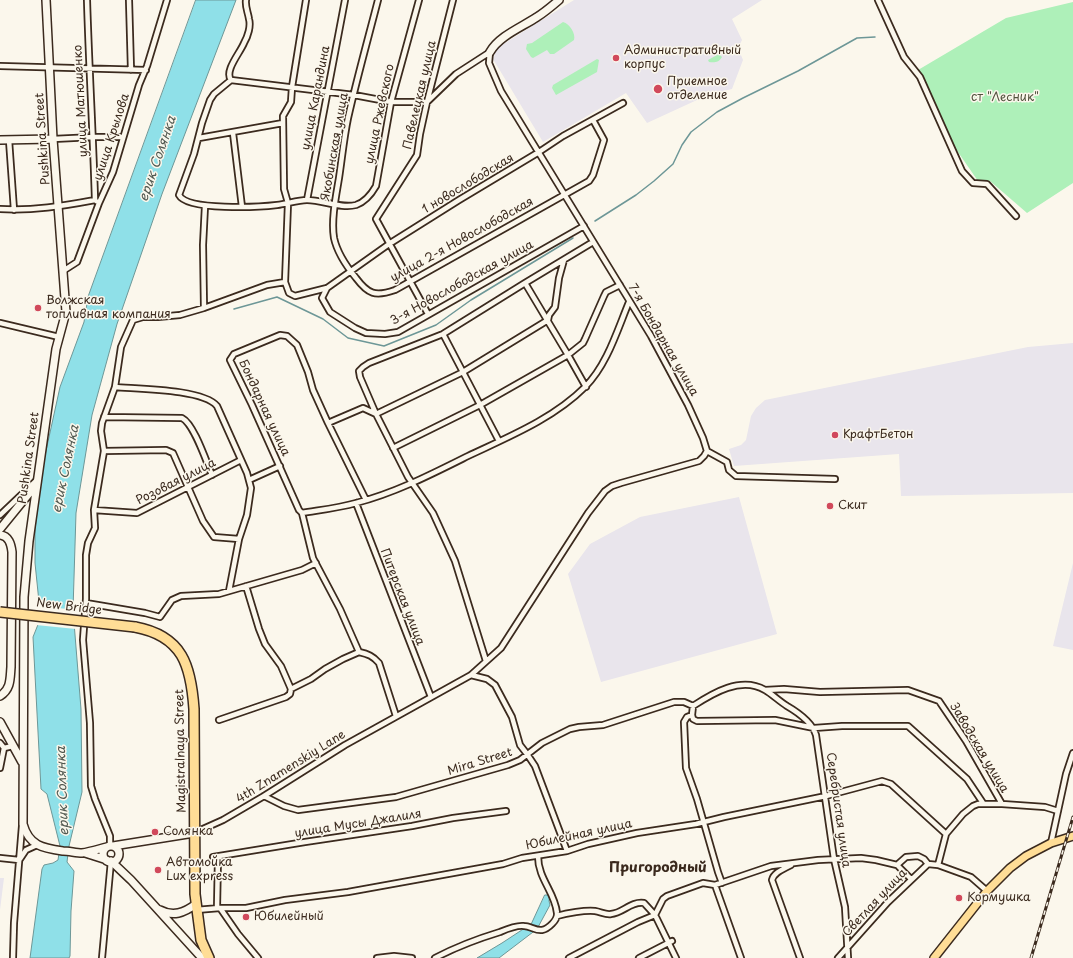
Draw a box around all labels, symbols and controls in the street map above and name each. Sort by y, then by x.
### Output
street label: Павелецкая улица [400,39,440,151]
street label: улица Матюшенко [71,44,91,158]
place label: Административный корпус [624,44,741,72]
street label: улица Карандина [299,45,333,151]
marker: Административный корпус [611,53,621,63]
street label: улица Ржевского [362,63,398,165]
place label: Приемное отделение [667,75,727,103]
marker: Приемное отделение [652,83,664,95]
park label: ст "Лесник" [971,91,1039,105]
street label: Pushkina Street [33,92,53,186]
street label: улица Крылова [91,92,133,182]
street label: Якобинская улица [318,92,352,202]
water label: ерик Солянка [136,114,180,204]
street label: 1 новослободская [420,151,516,217]
street label: улица 2-я Новослободская [388,195,536,285]
street label: 3-я Новослободская улица [388,238,536,328]
street label: 7-я Бондарная улица [625,281,701,399]
place label: Волжская топливная компания [46,294,171,322]
marker: Волжская топливная компания [33,303,43,313]
street label: Бондарная улица [235,357,293,459]
street label: Pushkina Street [15,411,43,505]
water label: ерик Солянка [49,424,83,514]
place label: КрафтБетон [843,428,914,442]
marker: КрафтБетон [830,430,840,440]
street label: Розовая улица [134,456,218,508]
place label: Скит [838,499,867,513]
marker: Скит [825,501,835,511]
street label: Питерская улица [377,546,427,648]
street label: New Bridge [35,596,103,618]
street label: Magistralnaya Street [173,689,189,813]
street label: Заводская улица [947,701,1011,795]
street label: 4th Znamenskiy Lane [234,727,348,807]
street label: Mira Street [446,745,514,779]
water label: ерик Солянка [54,746,72,836]
street label: Серебристая улица [823,751,853,869]
street label: улица Мусы Джалиля [294,807,422,841]
street label: Юбилейная улица [525,817,633,853]
place label: Солянка [163,825,213,839]
marker: Солянка [150,827,160,837]
place label: Автомойка Lux express [166,856,233,884]
district label: Пригородный [609,860,707,876]
marker: Автомойка Lux express [153,865,163,875]
street label: Светлая улица [840,866,910,940]
place label: Кормушка [967,891,1031,905]
marker: Кормушка [954,893,964,903]
place label: Юбилейный [254,910,324,924]
marker: Юбилейный [241,912,251,922]

